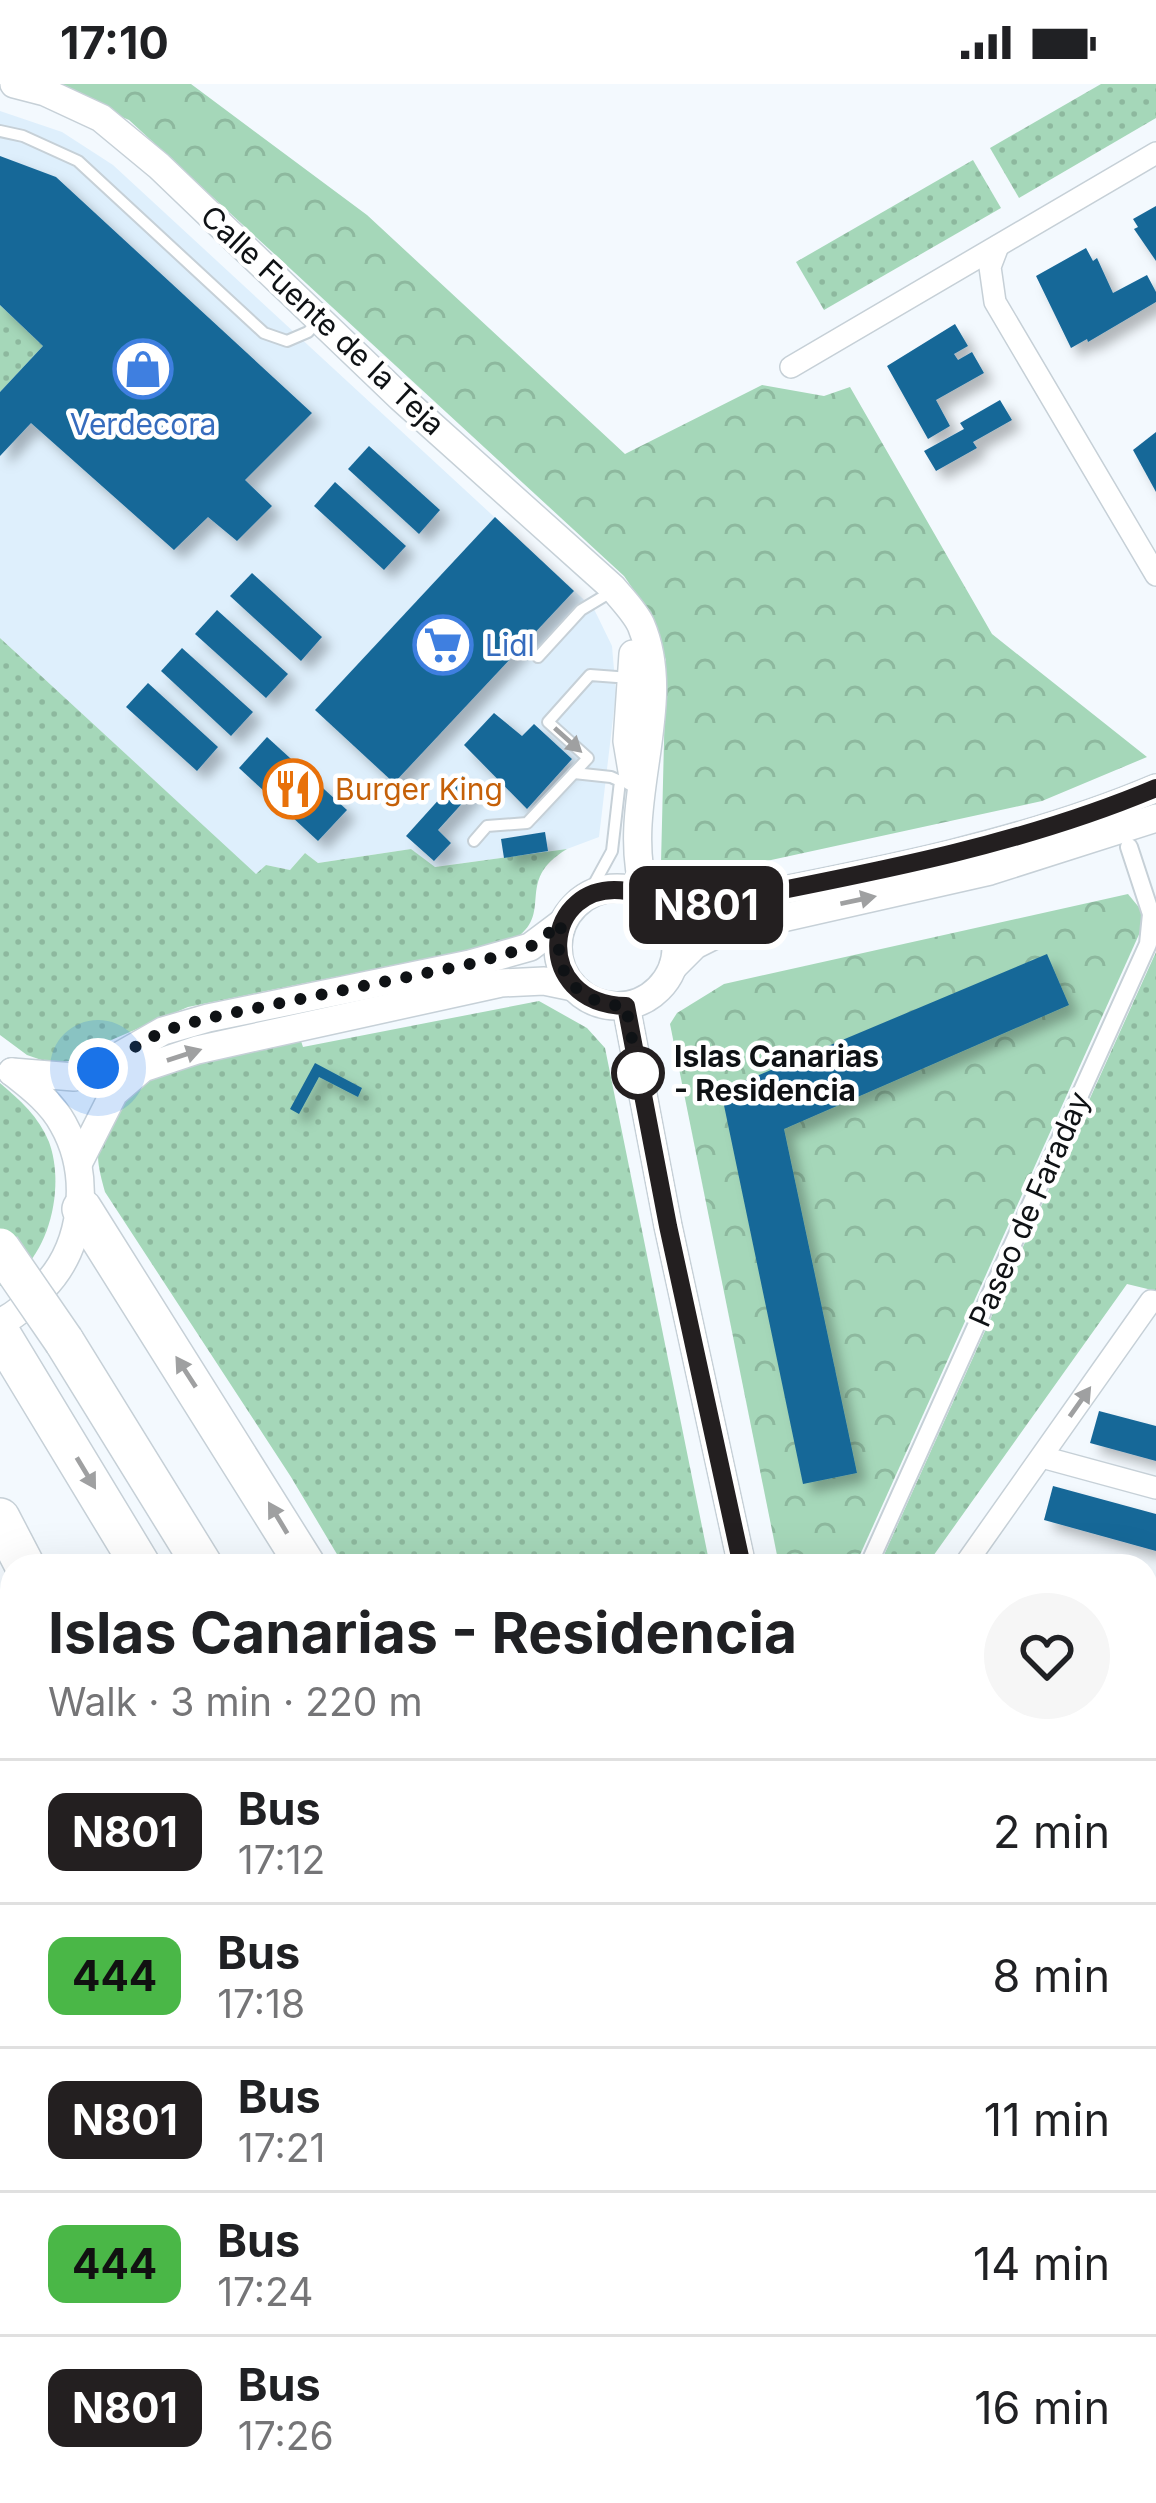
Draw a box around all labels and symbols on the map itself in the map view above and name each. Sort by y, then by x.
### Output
street label: Calle Fuente de la Teja [194,198,452,442]
shop icon: Verdecora [112,338,174,400]
place label: Verdecora [70,406,216,442]
supermarket icon: Lidl [412,614,474,676]
place label: Lidl [485,627,535,663]
one-way arrow [553,725,582,753]
restaurant icon: Burger King [262,758,324,820]
place label: Burger King [335,771,503,807]
line badge: N801 [622,866,790,944]
one-way arrow [840,890,878,909]
your location [68,1038,128,1098]
place label: Islas Canarias - Residencia [674,1038,879,1108]
one-way arrow [166,1044,203,1063]
marker: Islas Canarias - Residencia [613,1048,663,1098]
street label: Paseo de Faraday [961,1086,1097,1332]
one-way arrow [176,1355,198,1388]
one-way arrow [1068,1386,1091,1418]
one-way arrow [75,1456,96,1490]
one-way arrow [268,1501,289,1535]

